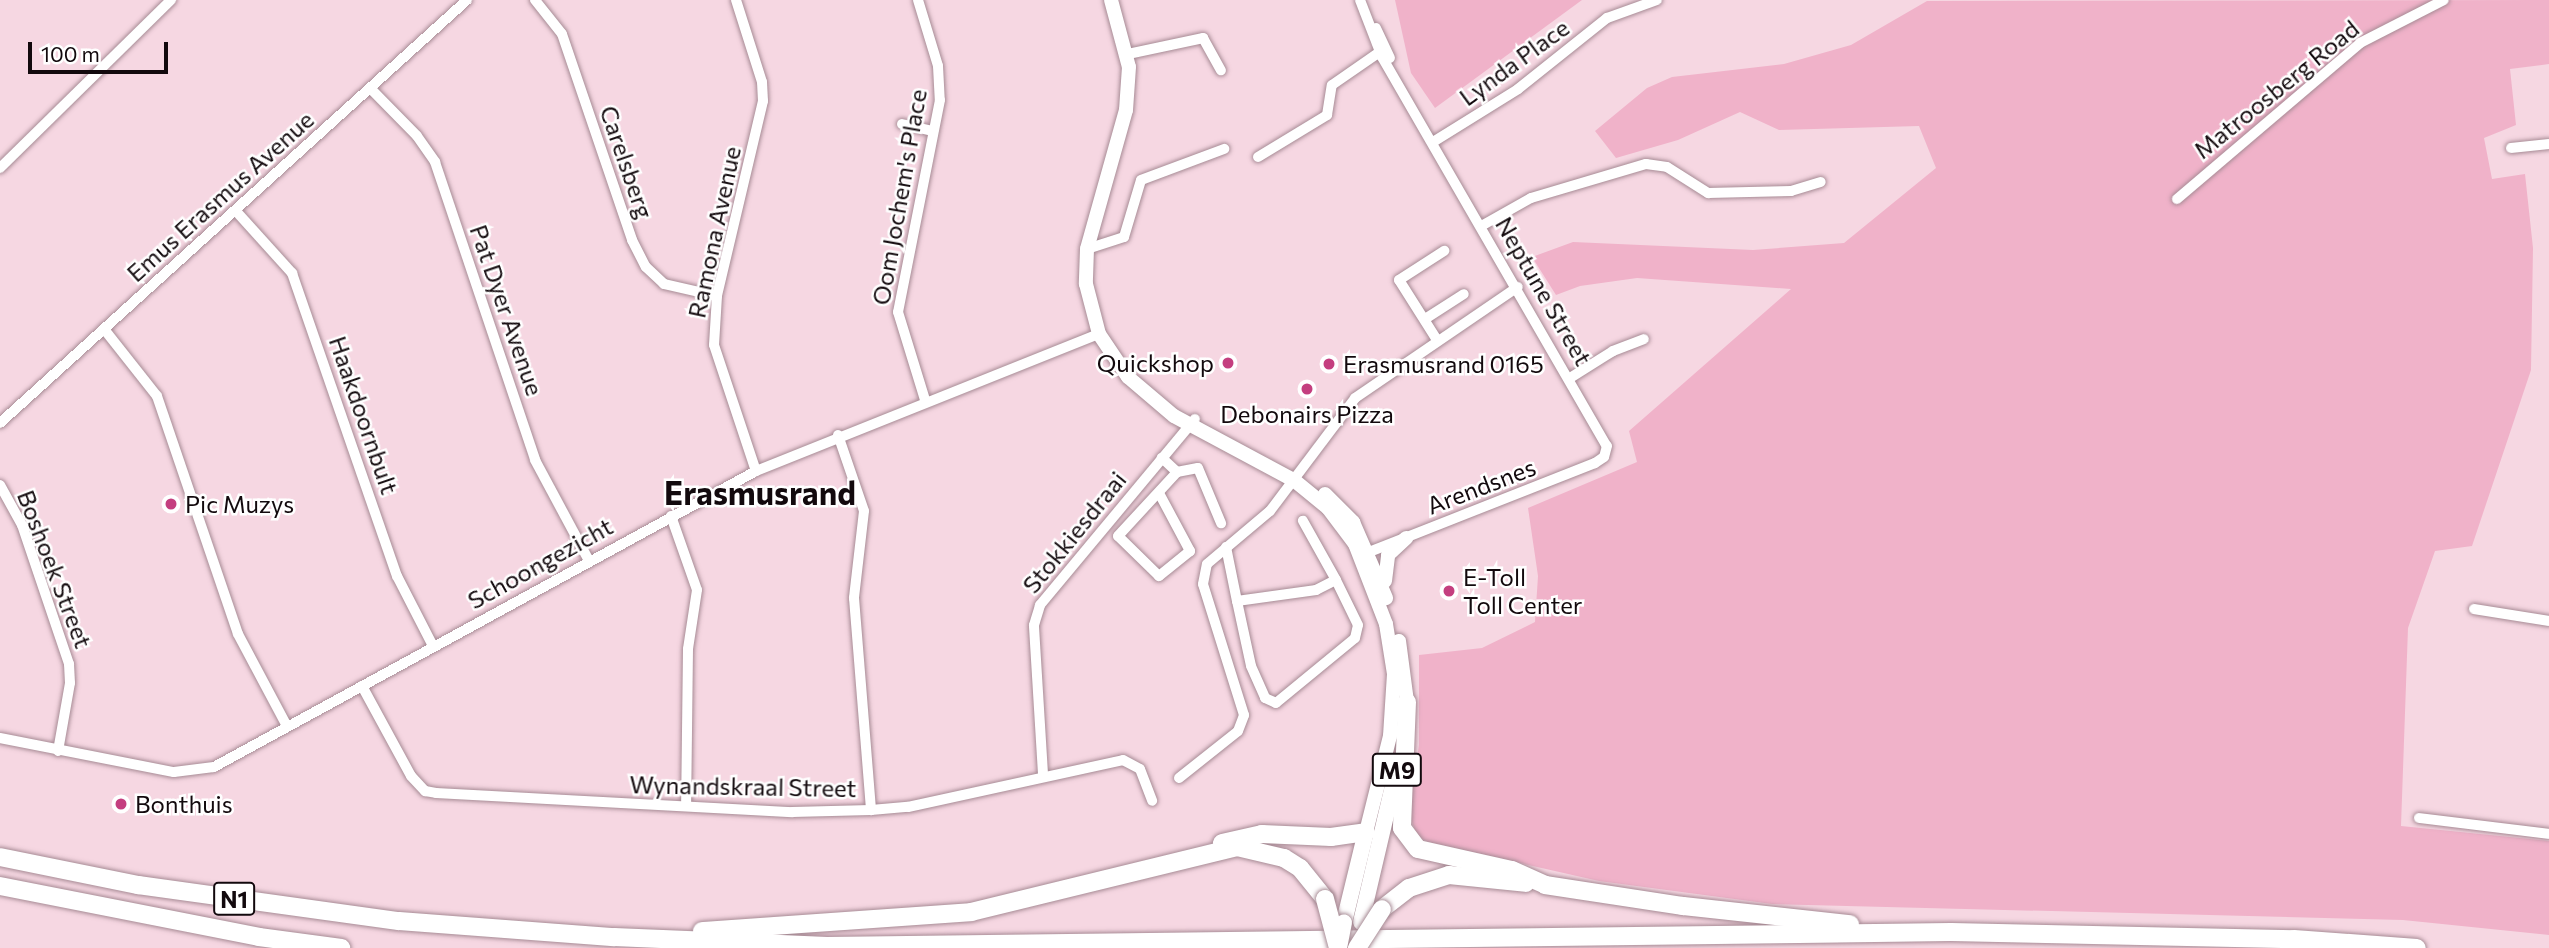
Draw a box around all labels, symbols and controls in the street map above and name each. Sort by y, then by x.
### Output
street label: Lynda Place [1454,13,1574,111]
street label: Matroosberg Road [2188,14,2364,164]
scale bar [32,28,172,72]
text: 100 m [41,41,100,66]
street label: Oom Jochem's Place [866,87,932,307]
street label: Carelsberg [594,102,660,222]
street label: Emus Erasmus Avenue [121,105,319,287]
street label: Ramona Avenue [682,144,746,320]
street label: Neptune Street [1490,212,1598,370]
street label: Pat Dyer Avenue [464,221,550,399]
street label: Haakdoornbult [324,332,404,498]
place label: Quickshop [1097,349,1214,377]
place label: Erasmusrand 0165 [1343,350,1544,378]
marker: Quickshop [1220,355,1236,371]
marker: Erasmusrand 0165 [1321,356,1337,372]
marker: Debonairs Pizza [1299,381,1315,397]
place label: Debonairs Pizza [1220,400,1394,428]
street label: Arendsnes [1423,452,1539,520]
street label: Stokkiesdraai [1016,465,1132,599]
district label: Erasmusrand [664,473,856,511]
street label: Boshoek Street [12,486,98,652]
place label: Pic Muzys [185,490,294,518]
marker: Pic Muzys [163,496,179,512]
street label: Schoongezicht [463,511,617,615]
place label: E-Toll Toll Center [1463,563,1582,619]
marker: E-Toll Toll Center [1441,583,1457,599]
road number: M9 [1371,750,1423,790]
street label: Wynandskraal Street [629,770,857,802]
place label: Bonthuis [135,790,233,818]
marker: Bonthuis [113,796,129,812]
road number: N1 [213,879,255,918]

